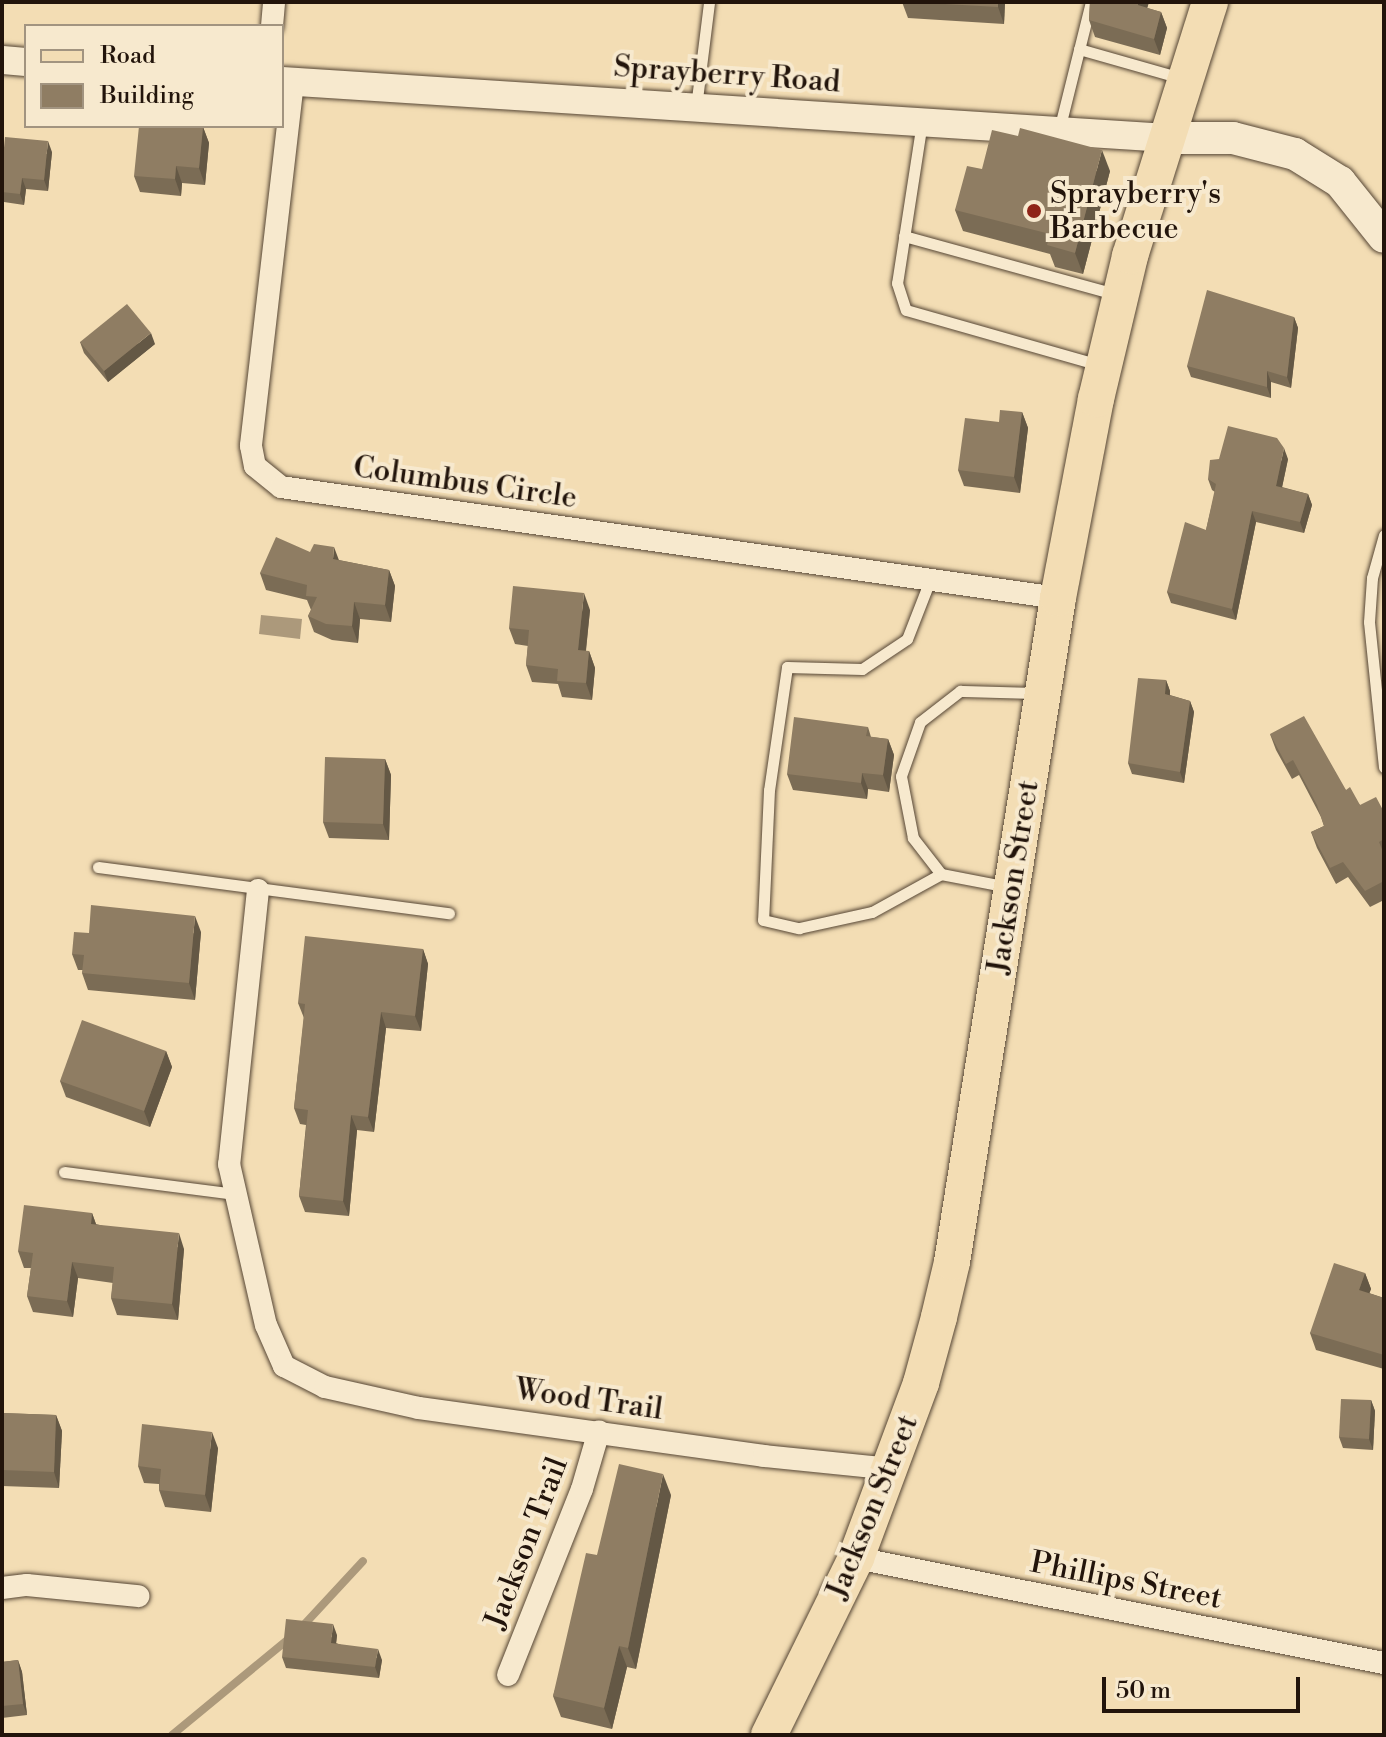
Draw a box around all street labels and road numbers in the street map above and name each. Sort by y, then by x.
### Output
street label: Sprayberry Road [612,49,842,101]
street label: Columbus Circle [351,449,579,517]
street label: Jackson Street [981,778,1047,976]
street label: Wood Trail [513,1372,665,1428]
street label: Jackson Street [820,1410,926,1604]
street label: Jackson Trail [478,1452,576,1634]
street label: Phillips Street [1027,1545,1225,1617]

